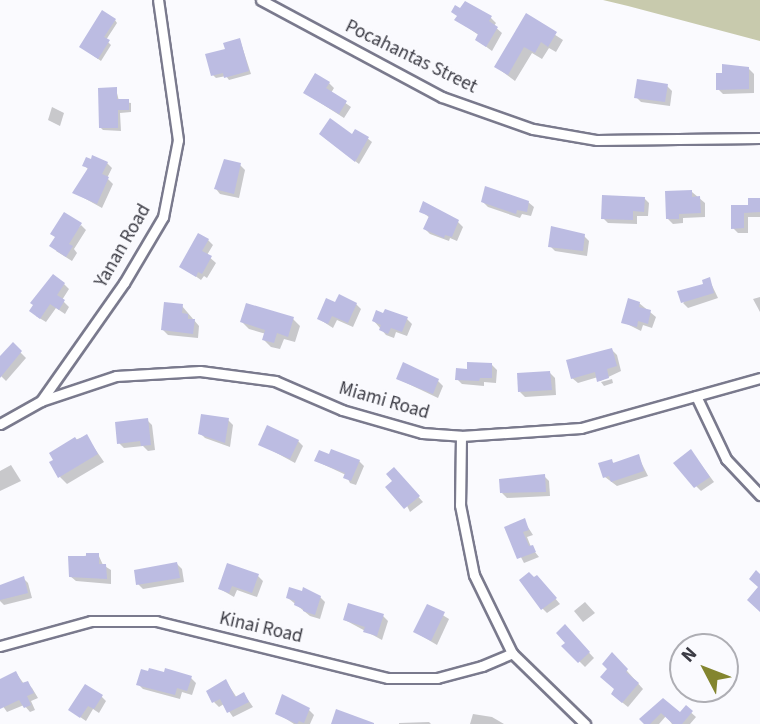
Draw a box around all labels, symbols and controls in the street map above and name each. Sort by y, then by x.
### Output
street label: Pocahantas Street [341,15,481,99]
street label: Yanan Road [90,200,156,292]
street label: Miami Road [336,377,432,425]
street label: Kinai Road [217,607,305,649]
north arrow [669,633,739,703]
text: N [675,641,704,669]

